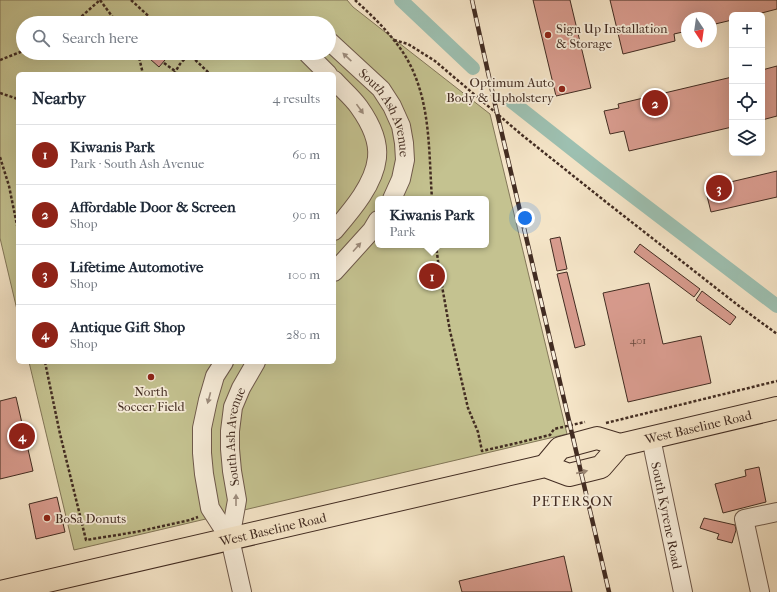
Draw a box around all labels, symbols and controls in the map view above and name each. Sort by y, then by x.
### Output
north arrow [681,12,717,48]
map controls [729,12,765,156]
button: + [729,12,765,48]
search box [16,16,336,60]
place label: Sign Up Installation & Storage [556,21,668,51]
icon: search [30,27,52,49]
text: Search here [62,29,138,47]
marker: Sign Up Installation & Storage [543,30,553,40]
button: − [729,48,765,84]
one-way arrow [342,53,351,62]
street label: South Ash Avenue [356,66,412,158]
place label: Optimum Auto Body & Upholstery [446,75,555,105]
marker: Optimum Auto Body & Upholstery [557,84,567,94]
button: locate [729,84,765,120]
text: Nearby [32,88,86,108]
pin: 2 [642,88,668,118]
text: 4 results [273,91,320,106]
one-way arrow [356,104,364,114]
button: layers [729,120,765,156]
text: Kiwanis Park [70,138,155,156]
text: 1 [43,147,47,162]
text: 60 m [292,147,320,162]
text: Park · South Ash Avenue [70,156,205,171]
pin: 3 [706,173,732,203]
popup [375,196,489,248]
text: Affordable Door & Screen [70,198,236,216]
text: Kiwanis Park [390,206,474,224]
text: 2 [42,207,48,222]
text: 90 m [292,207,320,222]
your location [515,208,535,228]
text: Shop [70,216,98,231]
text: Park [390,224,415,239]
one-way arrow [352,241,361,252]
text: Lifetime Automotive [70,258,203,276]
pin: 1 [419,261,445,291]
text: 3 [42,267,48,282]
text: 100 m [287,267,320,282]
text: Shop [70,276,98,291]
text: Antique Gift Shop [70,318,185,336]
text: 4 [41,327,49,342]
text: 280 m [286,327,320,342]
house number: 401 [630,334,646,347]
text: Shop [70,336,98,351]
marker: North Soccer Field [146,372,156,382]
place label: North Soccer Field [117,384,186,414]
street label: South Ash Avenue [223,384,249,487]
one-way arrow [206,392,212,404]
street label: West Baseline Road [642,407,754,447]
pin: 4 [9,421,35,451]
street label: South Kyrene Road [648,461,685,571]
one-way arrow [576,468,589,474]
district label: PETERSON [532,493,614,510]
one-way arrow [233,494,239,507]
street label: West Baseline Road [217,510,329,549]
place label: BoSa Donuts [55,511,126,526]
marker: BoSa Donuts [42,513,52,523]

